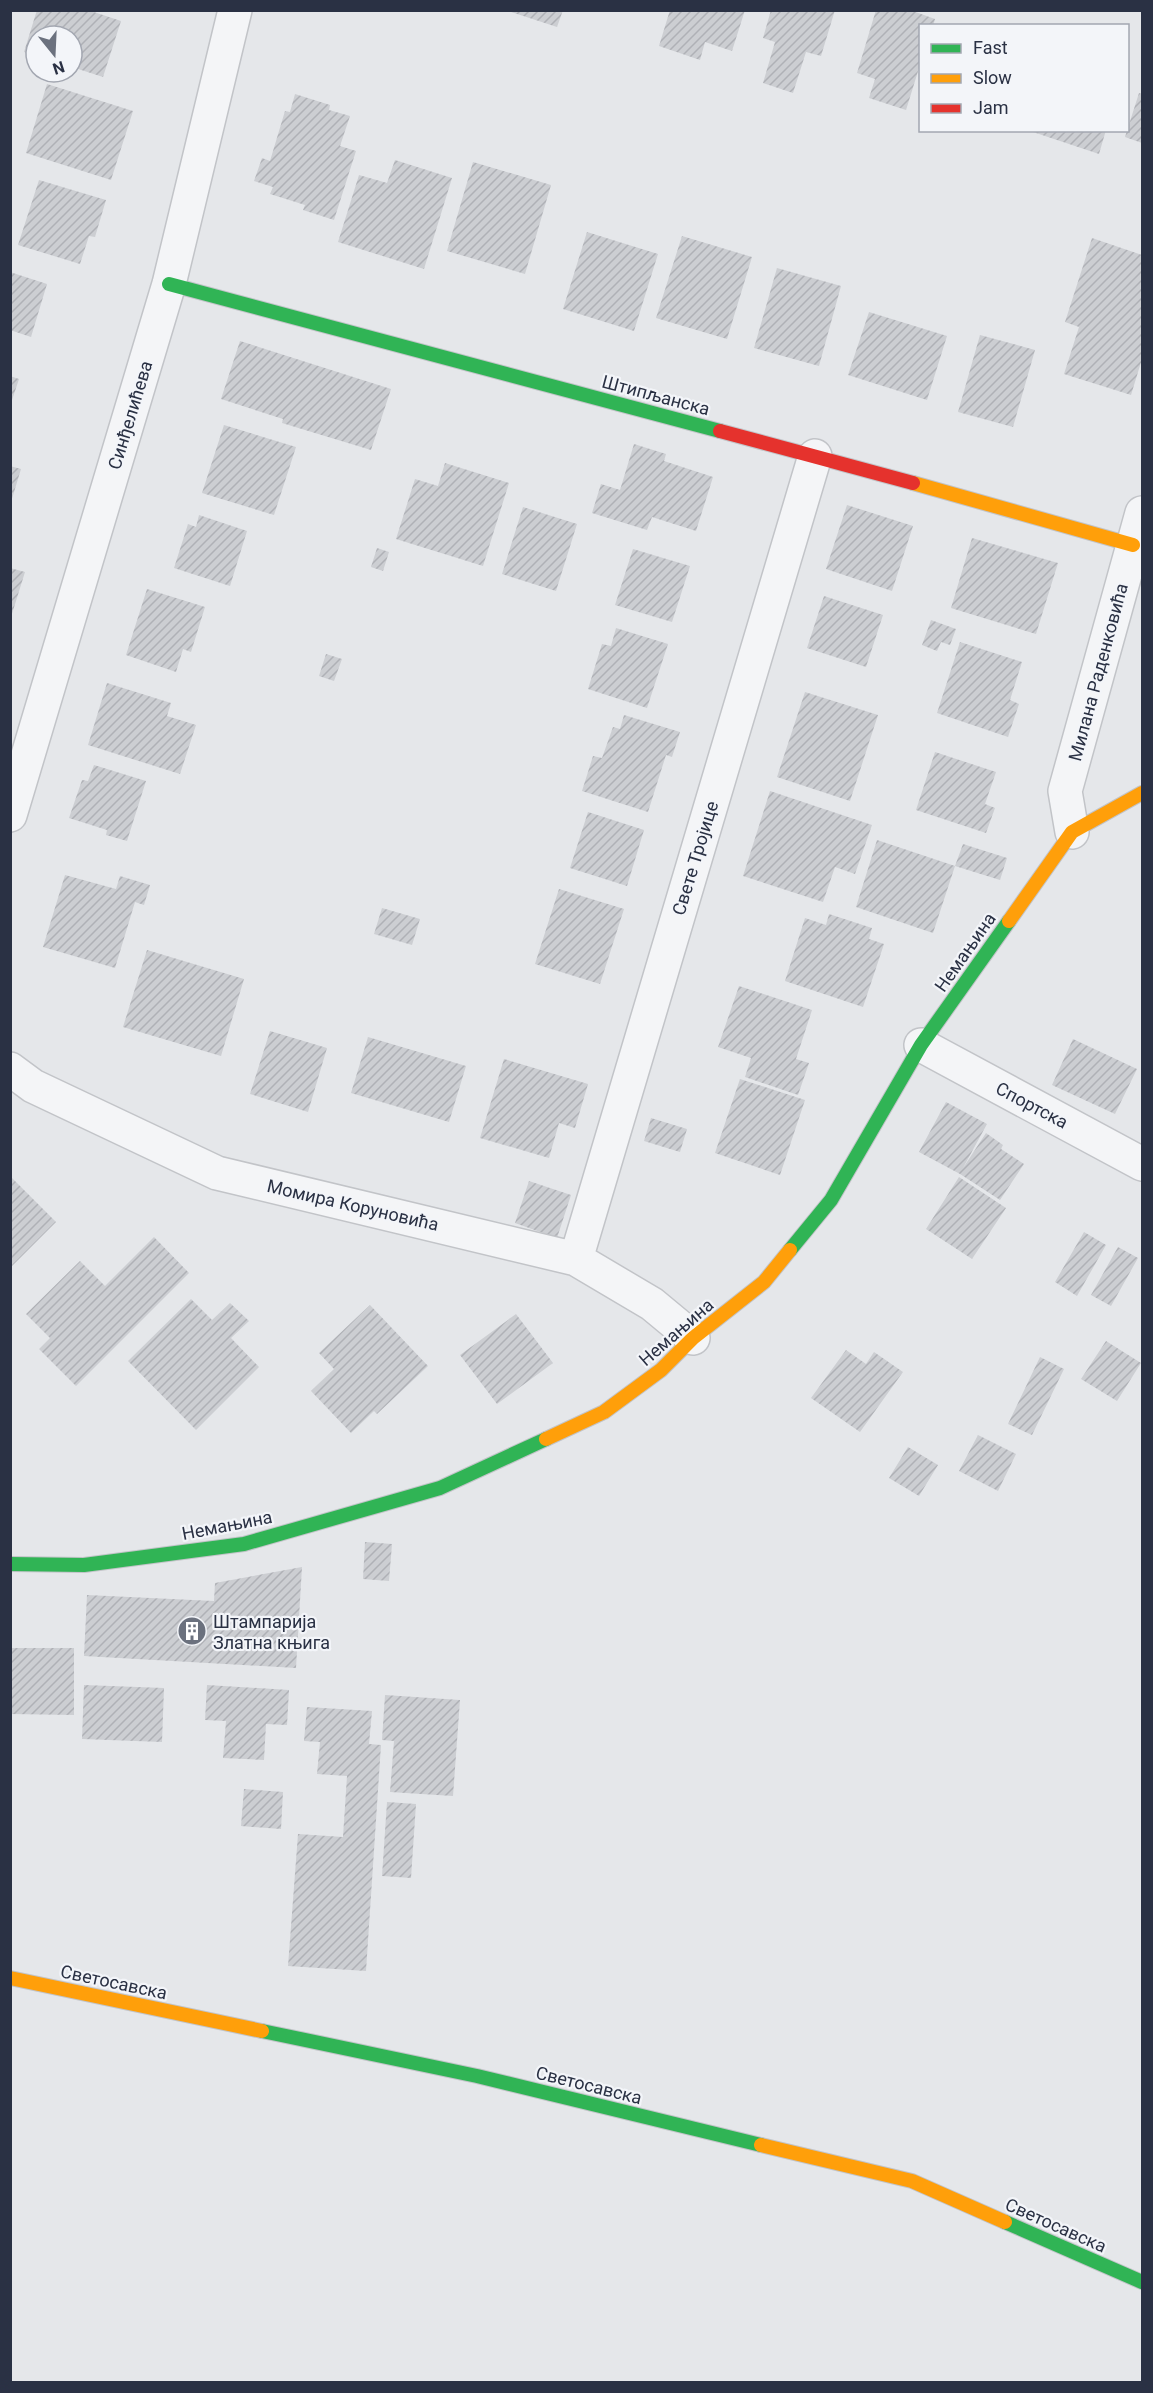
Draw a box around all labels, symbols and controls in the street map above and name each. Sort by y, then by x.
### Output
north arrow [24,24,84,84]
legend [919,24,1129,132]
text: Fast [973,37,1008,58]
text: N [50,57,67,79]
text: Slow [973,67,1012,88]
text: Jam [973,97,1009,118]
street label: Синђелићева [104,358,156,472]
street label: Штипљанска [600,371,712,419]
street label: Милана Раденковића [1064,581,1132,763]
street label: Свете Тројице [668,798,722,918]
street label: Немањина [930,908,1000,996]
street label: Спортска [992,1077,1072,1133]
street label: Момира Коруновића [265,1175,441,1235]
street label: Немањина [635,1294,717,1370]
street label: Немањина [180,1506,274,1544]
place label: Штампарија Златна књига [213,1611,330,1653]
building icon: Штампарија Златна књига [176,1615,208,1647]
street label: Светосавска [59,1960,169,2004]
street label: Светосавска [534,2062,644,2108]
street label: Светосавска [1002,2193,1110,2257]

